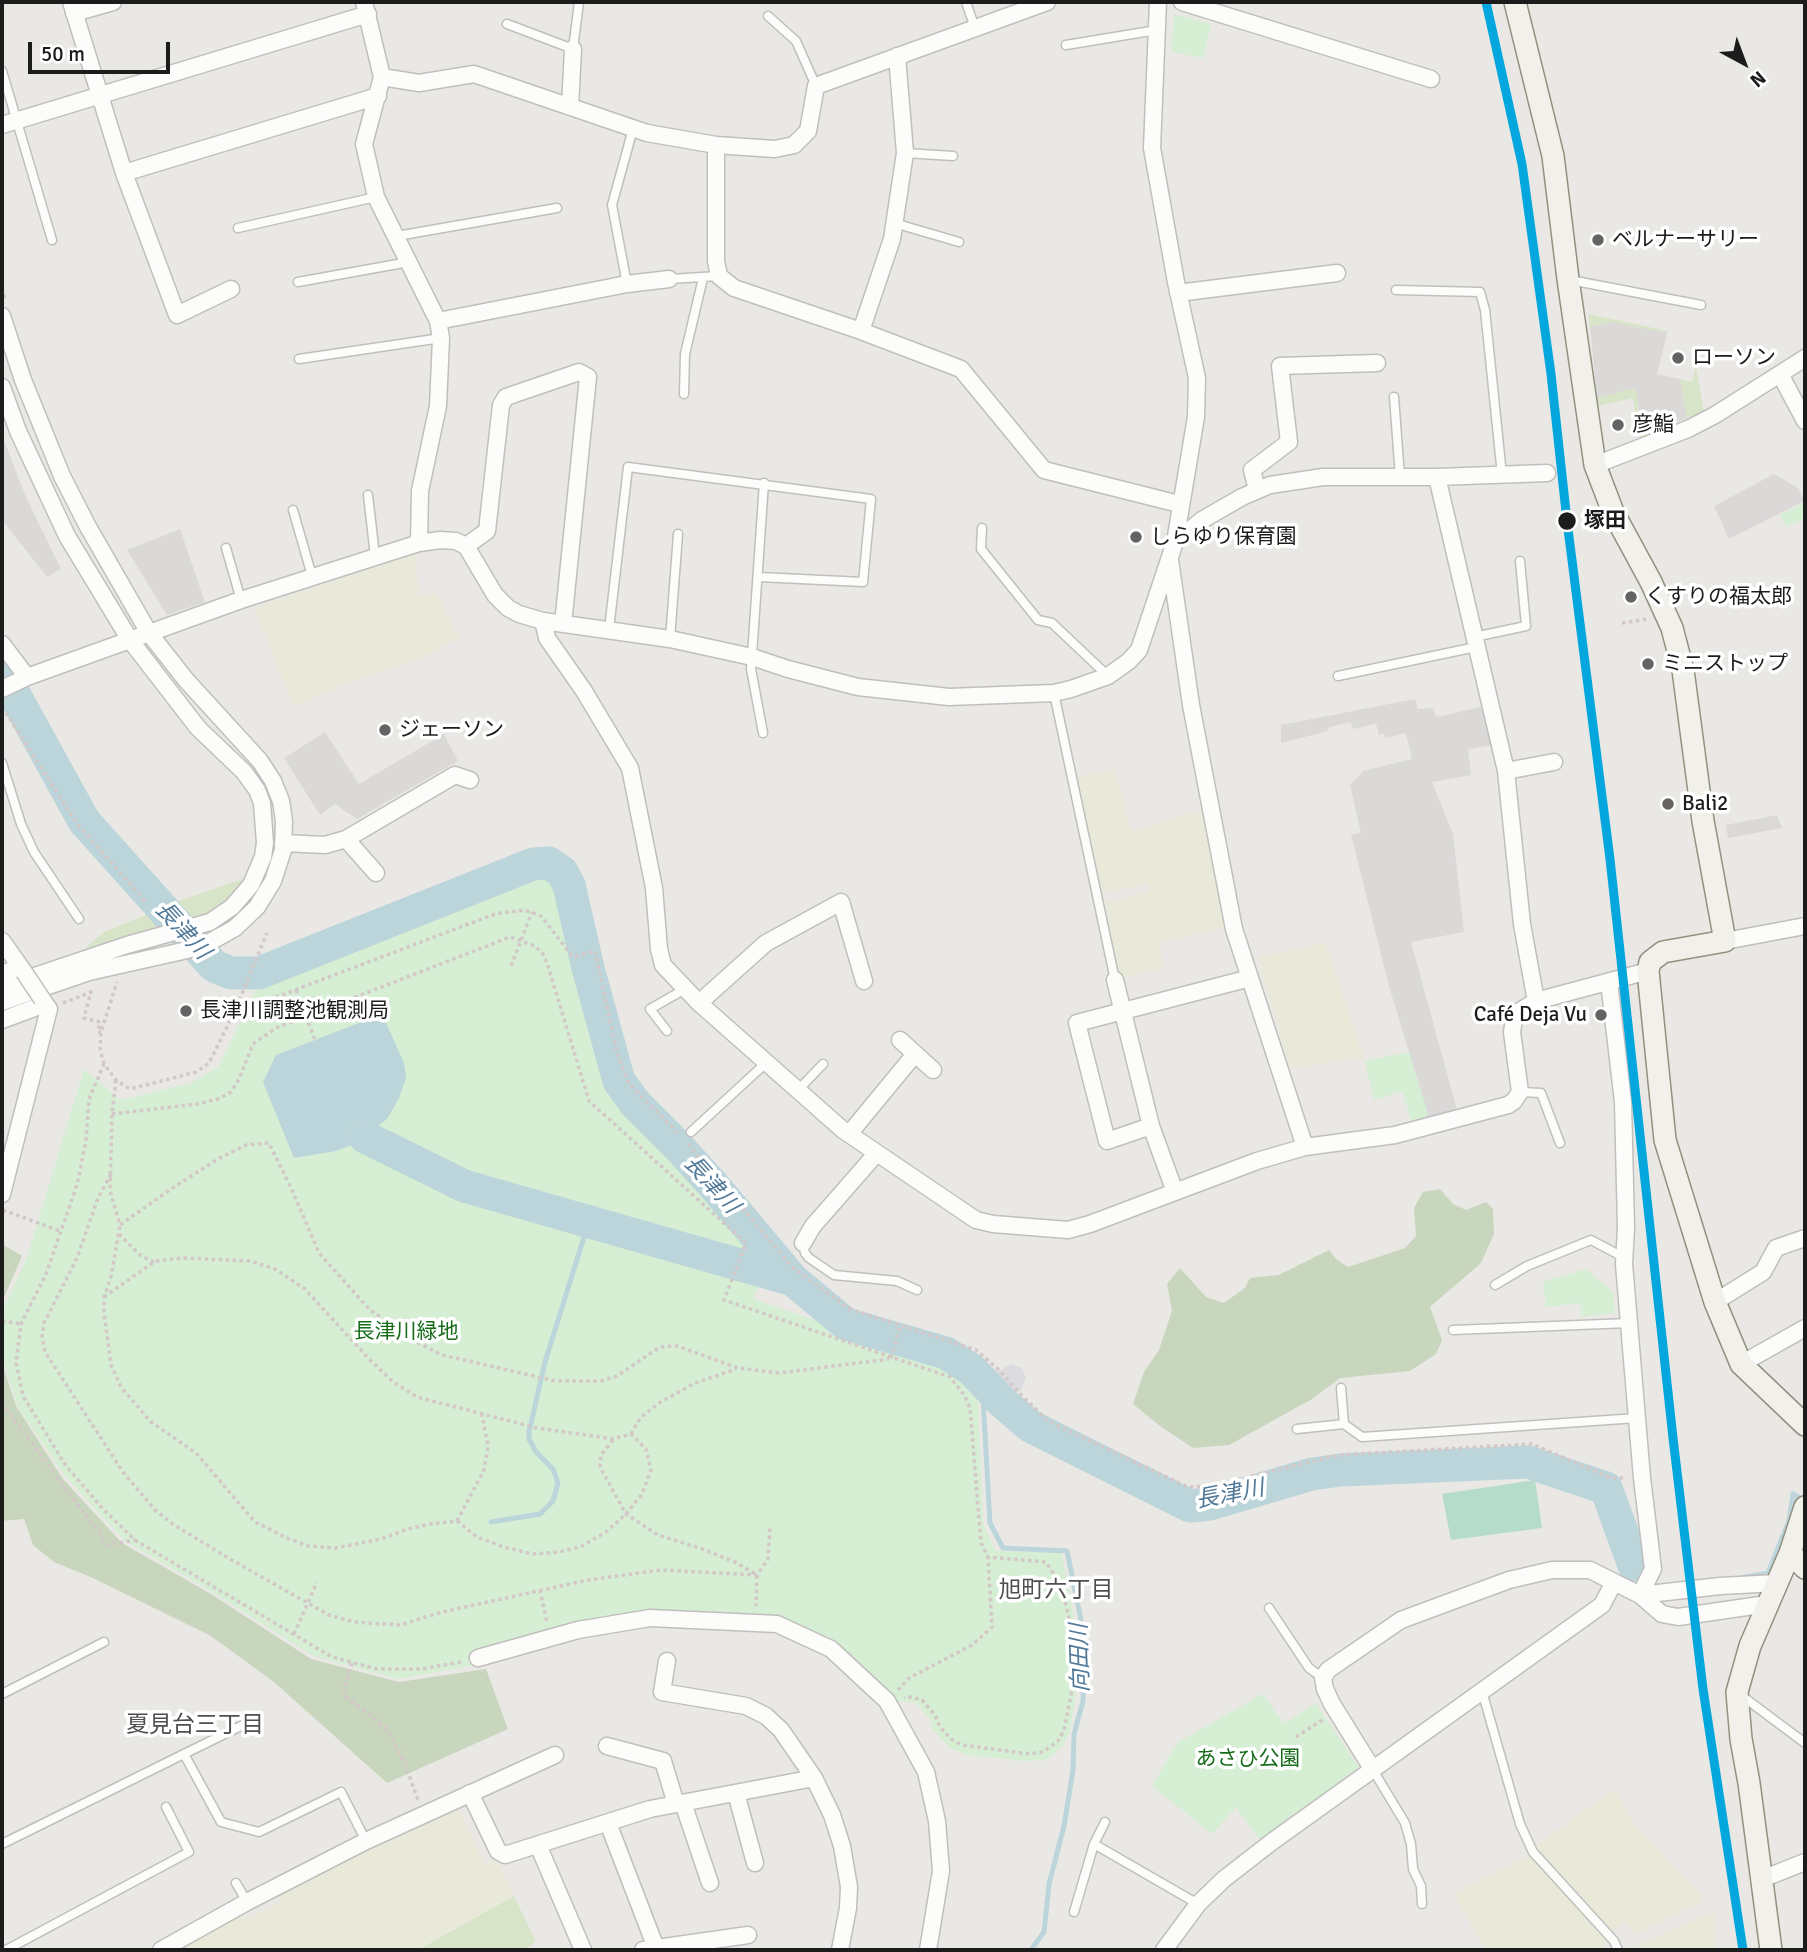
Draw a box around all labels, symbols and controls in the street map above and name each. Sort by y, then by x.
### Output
scale bar [32,28,173,72]
north arrow [1709,28,1779,98]
text: 50 m [41,41,85,67]
text: N [1745,65,1771,92]
place label: ベルナーサリー [1612,227,1759,253]
marker: ベルナーサリー [1590,232,1606,248]
place label: ローソン [1692,345,1776,371]
marker: ローソン [1670,350,1686,366]
place label: 彦鮨 [1632,412,1674,438]
marker: 彦鮨 [1610,417,1626,433]
place label: 塚田 [1584,508,1626,534]
marker: 塚田 [1556,510,1578,532]
place label: しらゆり保育園 [1150,524,1297,550]
marker: しらゆり保育園 [1128,529,1144,545]
place label: くすりの福太郎 [1645,584,1792,610]
marker: くすりの福太郎 [1623,589,1639,605]
place label: ミニストップ [1662,651,1788,677]
marker: ミニストップ [1640,656,1656,672]
place label: ジェーソン [399,717,504,743]
marker: ジェーソン [377,722,393,738]
place label: Bali2 [1682,791,1728,817]
marker: Bali2 [1660,796,1676,812]
water label: 長津川 [149,896,215,966]
place label: 長津川調整池観測局 [200,998,389,1024]
place label: Café Deja Vu [1474,1002,1587,1028]
marker: 長津川調整池観測局 [178,1003,194,1019]
marker: Café Deja Vu [1593,1007,1609,1023]
water label: 長津川 [678,1150,744,1220]
park label: 長津川緑地 [354,1319,458,1345]
water label: 長津川 [1194,1475,1266,1515]
district label: 旭町六丁目 [999,1577,1113,1605]
water label: 向田川 [1066,1623,1096,1693]
district label: 夏見台三丁目 [126,1712,264,1740]
park label: あさひ公園 [1196,1746,1300,1772]

